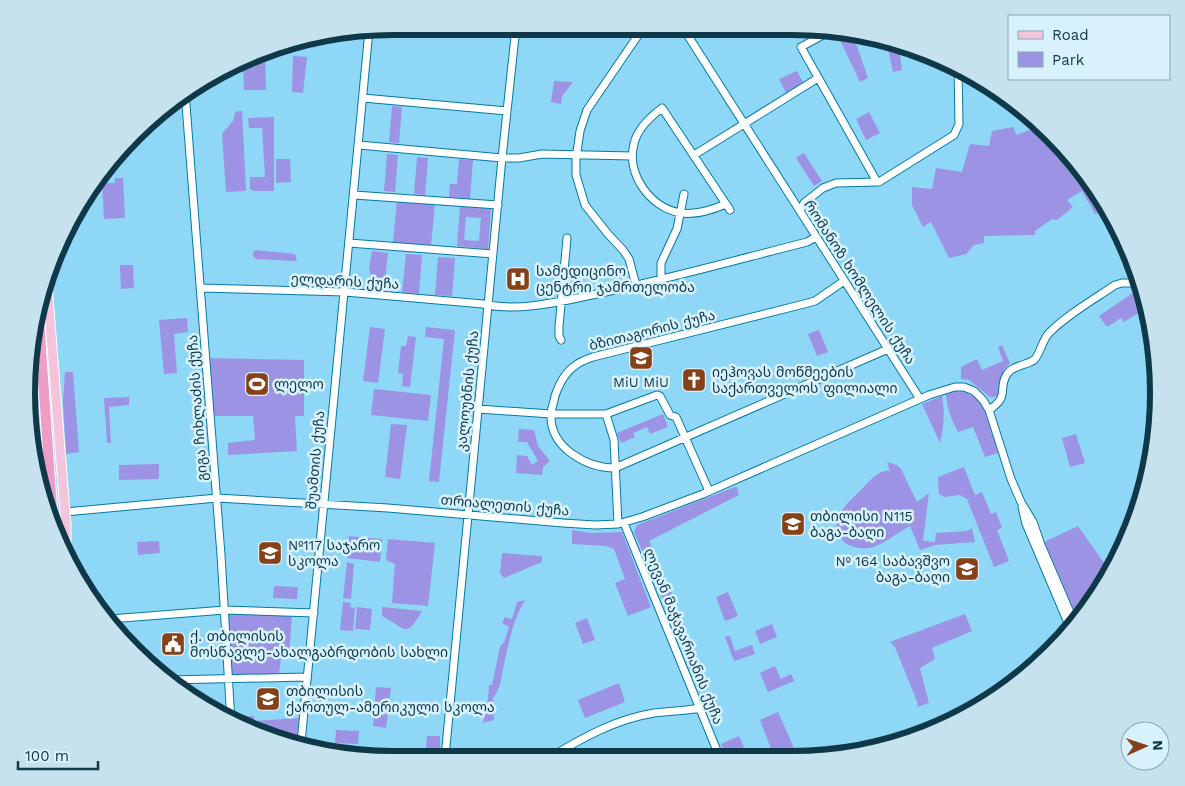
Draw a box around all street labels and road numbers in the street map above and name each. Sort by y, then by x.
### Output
street label: რომანოზ ხომლელის ქუჩა [800,197,919,368]
street label: ელდარის ქუჩა [290,270,400,293]
street label: ბზითაგორის ქუჩა [587,307,717,354]
street label: კალოუბნის ქუჩა [453,330,482,452]
street label: გიგა ჩიხლაძის ქუჩა [184,334,211,482]
street label: შუამთის ქუჩა [303,410,328,510]
street label: თრიალეთის ქუჩა [440,491,570,520]
street label: ლევან მაჭავარიანის ქუჩა [640,546,727,727]

